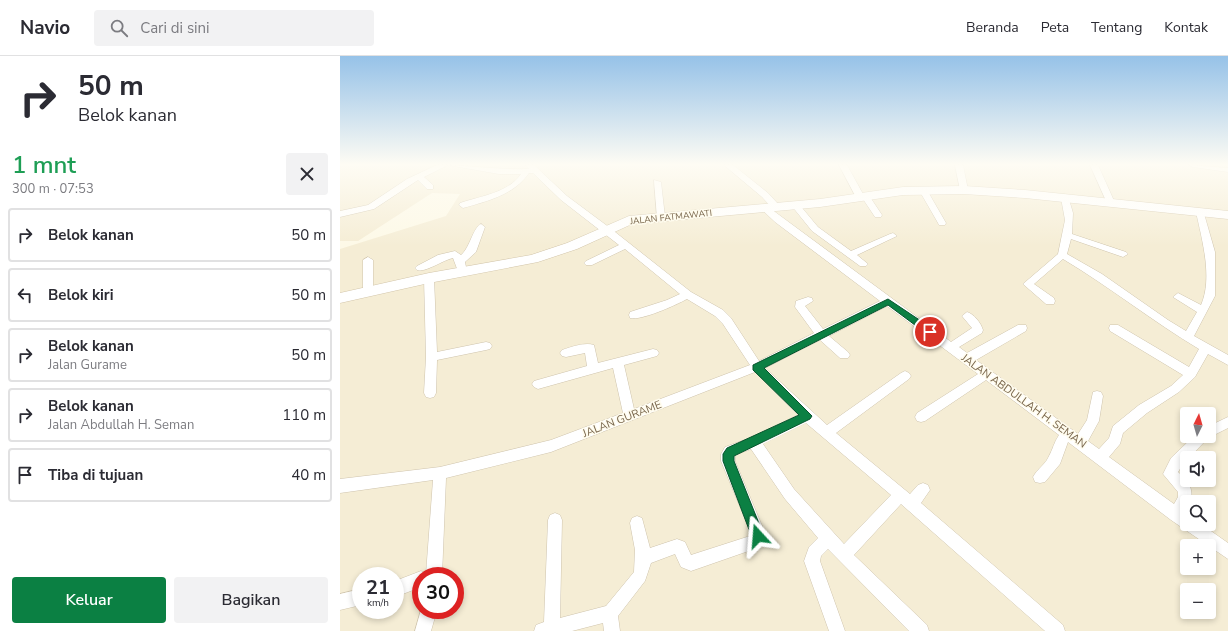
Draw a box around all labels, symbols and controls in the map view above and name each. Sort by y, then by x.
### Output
search box [94,10,374,46]
text: Navio [20,15,70,41]
icon: search [108,17,130,39]
text: Cari di sini [140,18,210,38]
text: Beranda [966,18,1019,37]
text: Peta [1041,18,1069,37]
text: Tentang [1091,18,1142,37]
text: Kontak [1164,18,1208,37]
text: 50 m [78,67,144,105]
icon: right [12,72,64,124]
text: Belok kanan [78,103,177,127]
text: 1 mnt [12,149,76,181]
button: close [286,153,328,195]
text: 300 m · 07:53 [12,180,94,198]
street label: JALAN FATMAWATI [629,207,713,227]
icon: right [14,224,36,246]
text: Belok kanan [48,225,134,245]
text: 50 m [291,225,326,245]
icon: left [14,284,36,306]
text: Belok kiri [48,285,113,305]
text: 50 m [291,285,326,305]
pin [913,315,947,349]
icon: arrive [919,321,941,343]
text: Belok kanan [48,336,134,356]
icon: right [14,344,36,366]
text: 50 m [291,345,326,365]
street label: JALAN ABDULLAH H. SEMAN [958,350,1090,452]
text: Jalan Gurame [48,356,127,374]
text: Belok kanan [48,396,134,416]
street label: JALAN GURAME [579,397,664,441]
icon: right [14,404,36,426]
text: 110 m [282,405,326,425]
north arrow [1180,407,1216,443]
map controls [1180,407,1216,619]
text: Jalan Abdullah H. Seman [48,416,194,434]
button: sound [1180,451,1216,487]
icon: arrive [14,464,36,486]
text: Tiba di tujuan [48,465,143,485]
text: 40 m [291,465,326,485]
button: search [1180,495,1216,531]
position arrow [737,515,779,557]
button: + [1180,539,1216,575]
speed limit sign: 30 [412,567,464,619]
text: 21 [366,574,390,601]
button: Keluar [12,577,166,623]
button: Bagikan [174,577,328,623]
button: − [1180,583,1216,619]
text: km/h [367,596,389,610]

